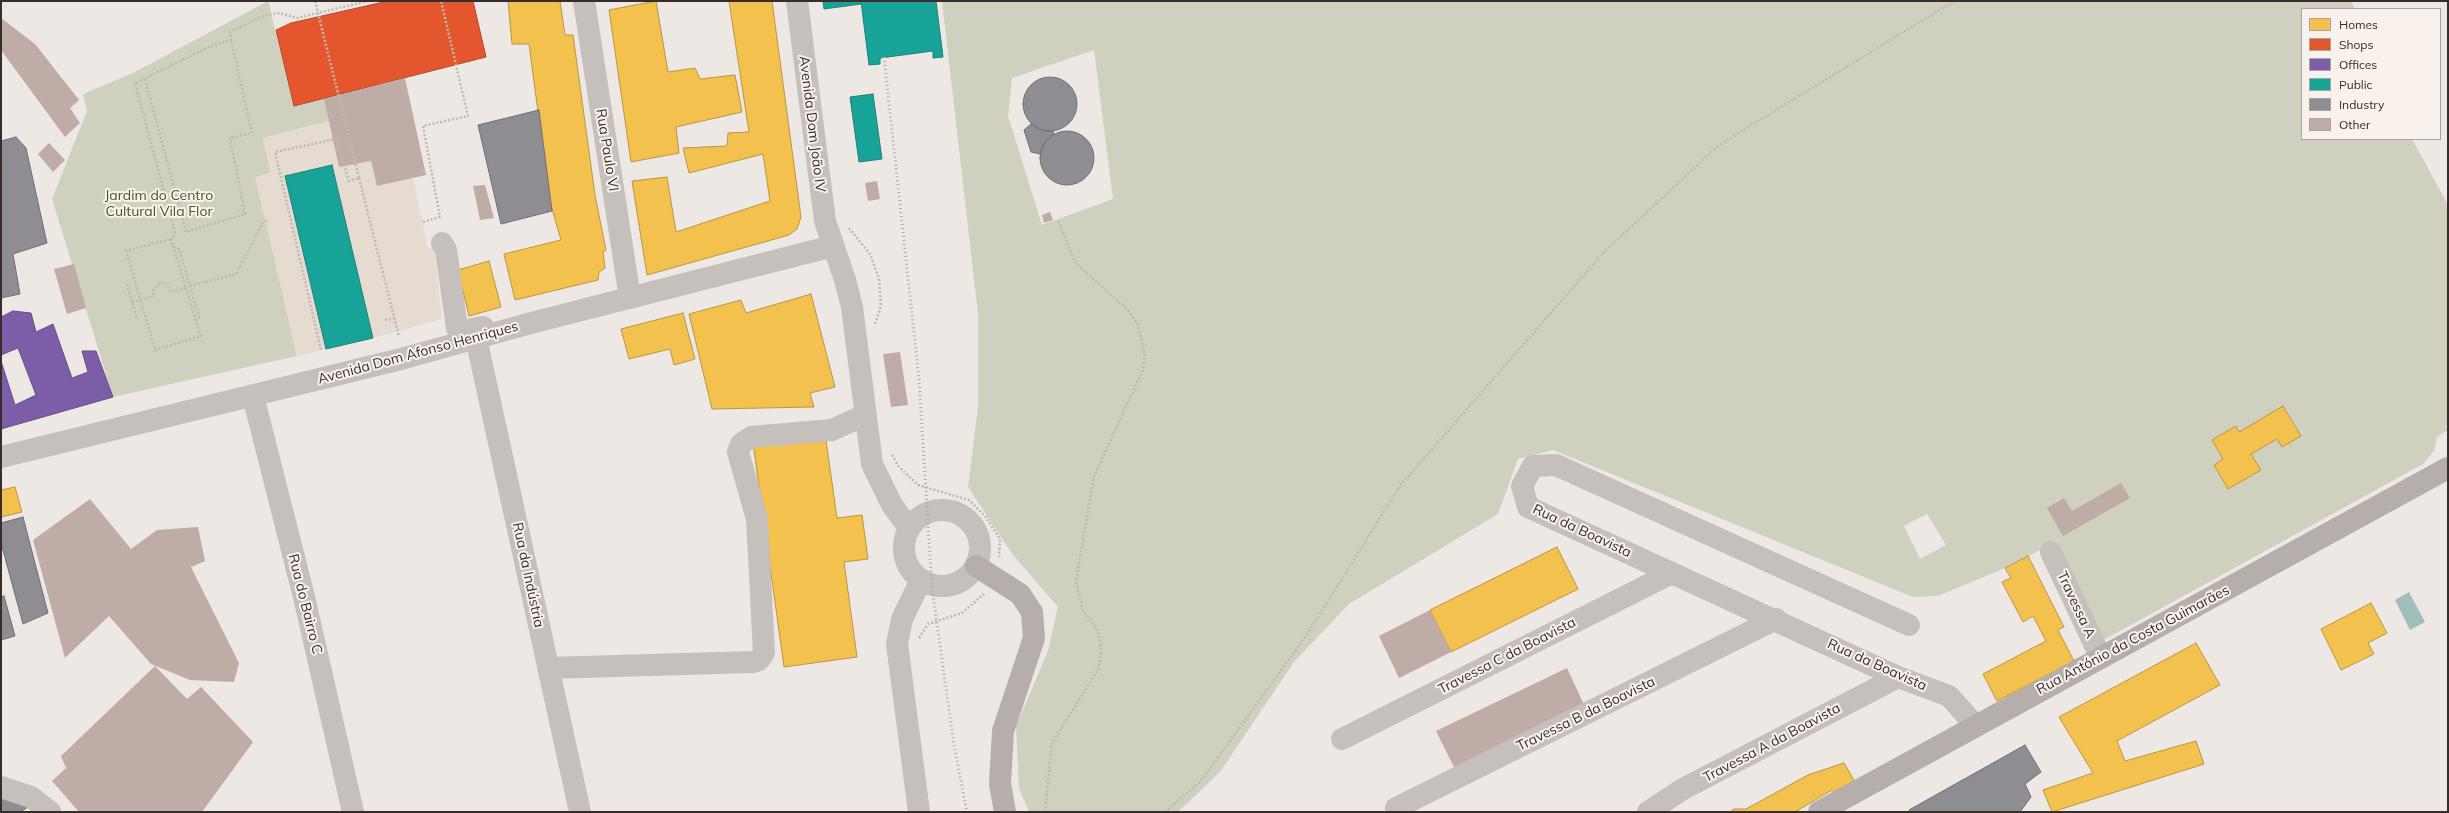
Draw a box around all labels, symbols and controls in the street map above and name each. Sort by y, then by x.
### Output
legend [2301,8,2441,140]
text: Homes [2339,17,2378,32]
text: Shops [2339,37,2374,52]
street label: Avenida Dom João IV [795,55,829,193]
text: Offices [2339,57,2377,72]
text: Public [2339,77,2373,92]
text: Industry [2339,97,2384,112]
street label: Rua Paulo VI [592,107,622,193]
text: Other [2339,117,2370,132]
park label: Jardim do Centro Cultural Vila Flor [105,188,213,220]
street label: Avenida Dom Afonso Henriques [316,318,520,388]
street label: Rua da Boavista [1530,501,1634,561]
street label: Rua da Indústria [509,521,547,629]
street label: Rua do Bairro C [284,552,326,656]
street label: Travessa A [2053,569,2099,641]
street label: Rua António da Costa Guimarães [2034,582,2232,698]
street label: Travessa C da Boavista [1435,614,1579,698]
street label: Rua da Boavista [1825,636,1929,694]
street label: Travessa B da Boavista [1514,673,1658,755]
street label: Travessa A da Boavista [1701,700,1843,786]

